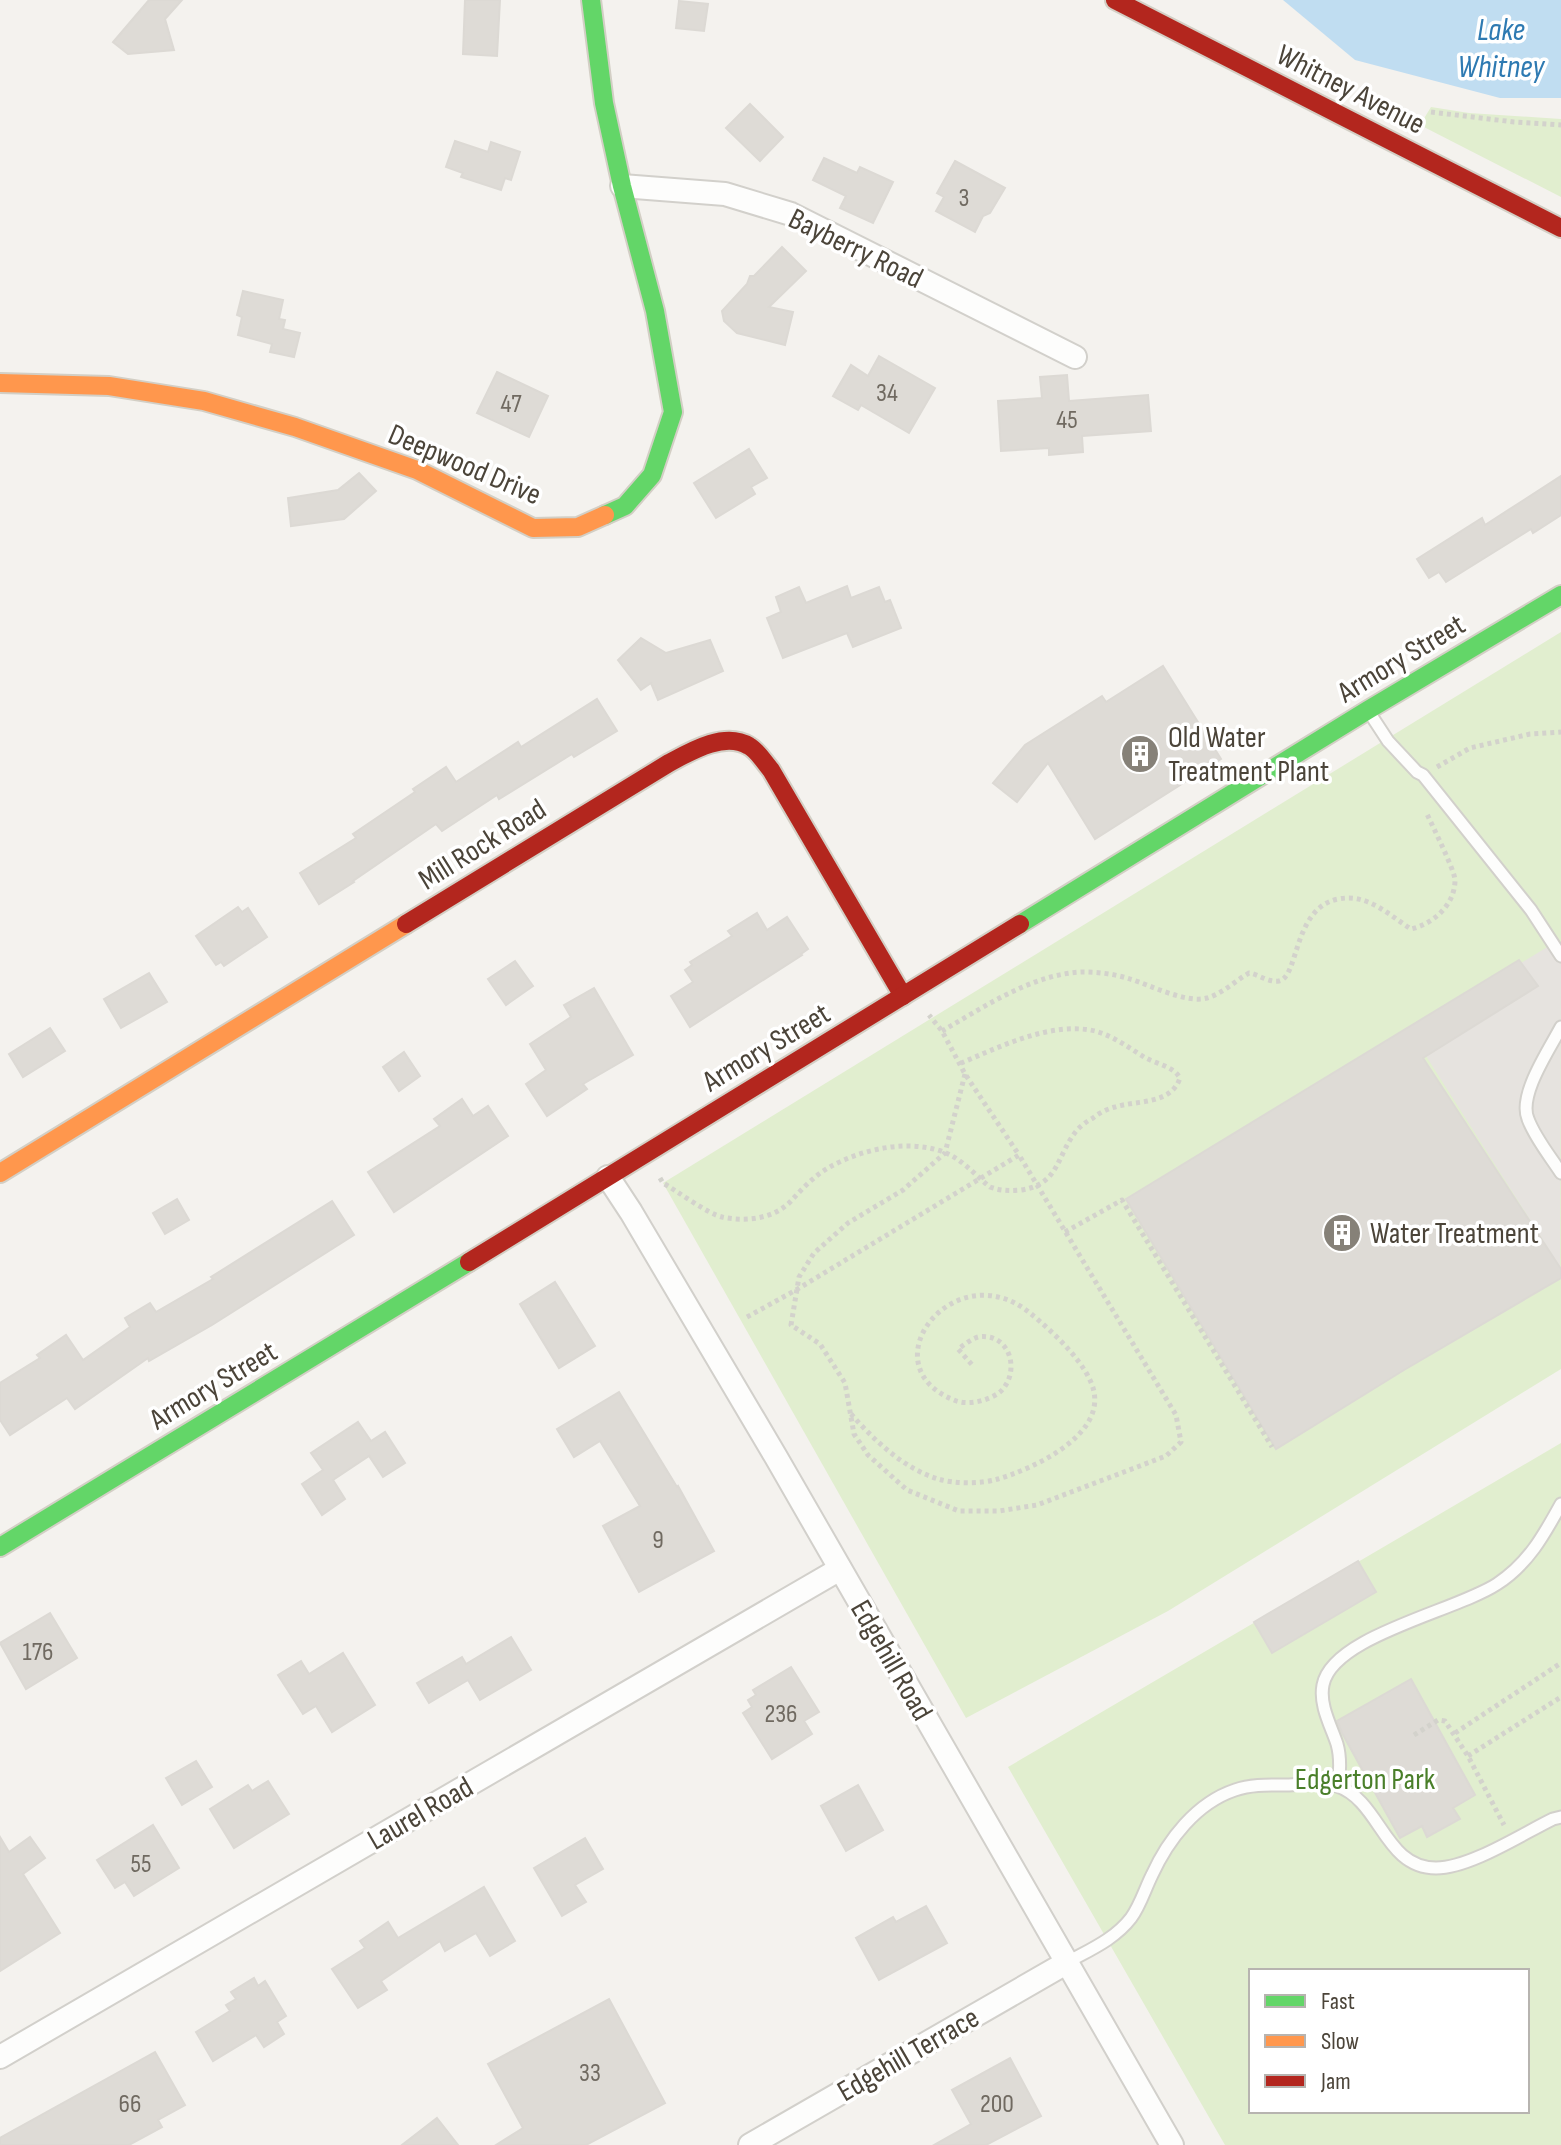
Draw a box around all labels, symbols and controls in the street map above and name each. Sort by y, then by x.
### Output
water label: Lake Whitney [1458,11,1545,87]
street label: Whitney Avenue [1270,37,1431,143]
house number: 3 [959,183,969,214]
street label: Bayberry Road [783,201,928,297]
house number: 34 [876,378,898,409]
house number: 47 [500,389,522,420]
house number: 45 [1056,405,1078,436]
street label: Deepwood Drive [383,417,546,513]
street label: Armory Street [1330,607,1472,711]
place label: Old Water Treatment Plant [1168,720,1329,790]
building icon: Old Water Treatment Plant [1119,733,1161,775]
street label: Mill Rock Road [412,792,553,898]
street label: Armory Street [695,996,837,1100]
building icon: Water Treatment [1321,1212,1363,1254]
place label: Water Treatment [1370,1216,1539,1252]
street label: Armory Street [142,1334,284,1438]
house number: 9 [652,1525,664,1556]
street label: Edgehill Road [842,1594,940,1727]
house number: 176 [23,1637,53,1668]
house number: 236 [764,1699,798,1730]
park label: Edgerton Park [1295,1762,1436,1798]
street label: Laurel Road [361,1769,480,1858]
house number: 55 [131,1849,151,1880]
legend [1249,1969,1529,2113]
text: Fast [1321,1987,1355,2016]
street label: Edgehill Terrace [831,2000,986,2110]
text: Slow [1321,2027,1359,2056]
house number: 33 [579,2058,601,2089]
text: Jam [1320,2067,1351,2096]
house number: 66 [119,2089,141,2120]
house number: 200 [980,2089,1014,2120]

